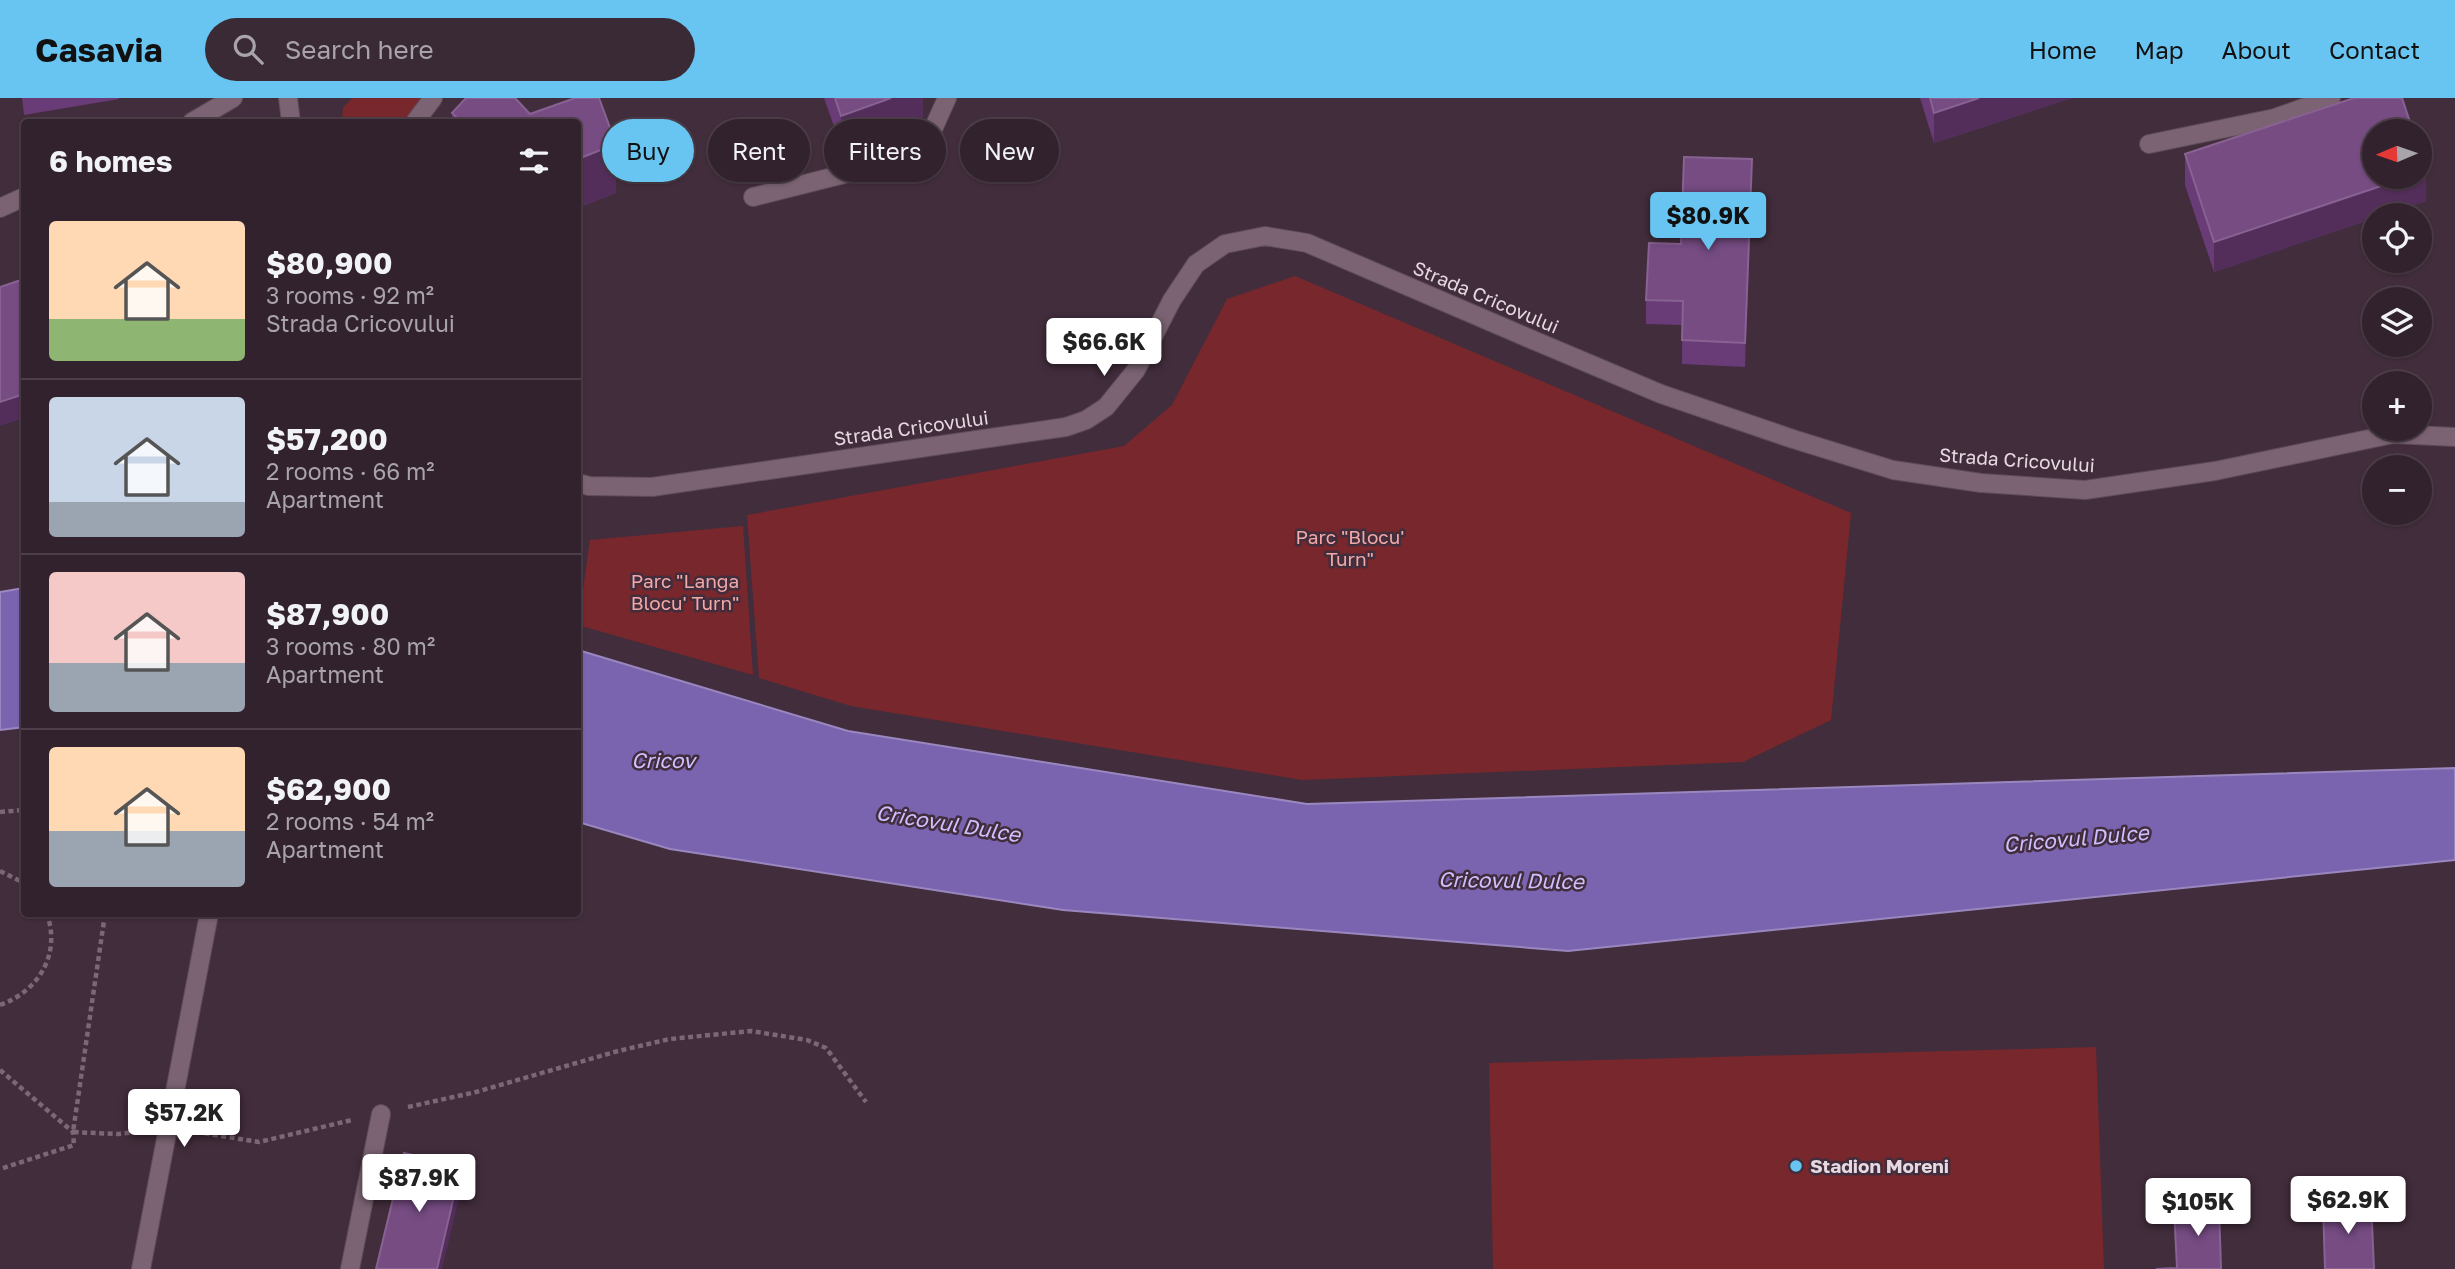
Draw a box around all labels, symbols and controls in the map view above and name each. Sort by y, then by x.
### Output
search box [205,18,695,81]
text: Casavia [35,30,163,69]
icon: search [229,30,267,68]
text: Search here [285,34,434,65]
text: Home [2029,35,2097,64]
text: Map [2135,35,2184,64]
text: About [2222,35,2291,64]
text: Contact [2329,35,2420,64]
chip: Buy [602,119,694,182]
chip: Rent [708,119,810,182]
chip: Filters [824,119,946,182]
chip: New [960,119,1059,182]
north arrow [2362,119,2432,189]
map controls [2362,119,2432,525]
icon: filters [515,142,553,180]
text: 6 homes [49,143,172,179]
pin: $80.9K [1651,192,1765,252]
text: $80.9K [1666,201,1750,229]
button: locate [2362,203,2432,273]
text: $80,900 [266,245,392,281]
icon: home [105,249,189,333]
street label: Strada Cricovului [1410,255,1563,338]
text: 3 rooms · 92 m² [266,281,434,309]
button: layers [2362,287,2432,357]
text: Strada Cricovului [266,309,455,337]
pin: $66.6K [1047,318,1161,378]
text: $66.6K [1062,327,1146,355]
button: + [2362,371,2432,441]
street label: Strada Cricovului [832,405,990,450]
text: $57,200 [266,421,388,457]
icon: home [105,425,189,509]
street label: Strada Cricovului [1938,443,2096,476]
button: − [2362,455,2432,525]
text: 2 rooms · 66 m² [266,457,435,485]
text: Apartment [266,485,384,513]
park label: Parc "Blocu' Turn" [1296,525,1404,570]
park label: Parc "Langa Blocu' Turn" [631,569,739,614]
text: $87,900 [266,596,389,632]
icon: home [105,600,189,684]
text: 3 rooms · 80 m² [266,632,435,660]
text: Apartment [266,660,384,688]
water label: Cricov [631,747,698,773]
text: $62,900 [266,771,391,807]
icon: home [105,775,189,859]
water label: Cricovul Dulce [874,799,1024,848]
text: 2 rooms · 54 m² [266,807,434,835]
water label: Cricovul Dulce [2002,819,2151,857]
text: Apartment [266,835,384,863]
water label: Cricovul Dulce [1438,866,1586,894]
pin: $57.2K [127,1090,241,1149]
text: $57.2K [144,1098,224,1126]
pin: $87.9K [362,1154,476,1214]
place label: Stadion Moreni [1810,1154,1949,1177]
marker: Stadion Moreni [1788,1158,1804,1174]
text: $87.9K [378,1163,460,1191]
pin: $62.9K [2291,1176,2405,1236]
pin: $105K [2149,1178,2247,1238]
text: $62.9K [2307,1185,2389,1213]
text: $105K [2162,1187,2234,1215]

